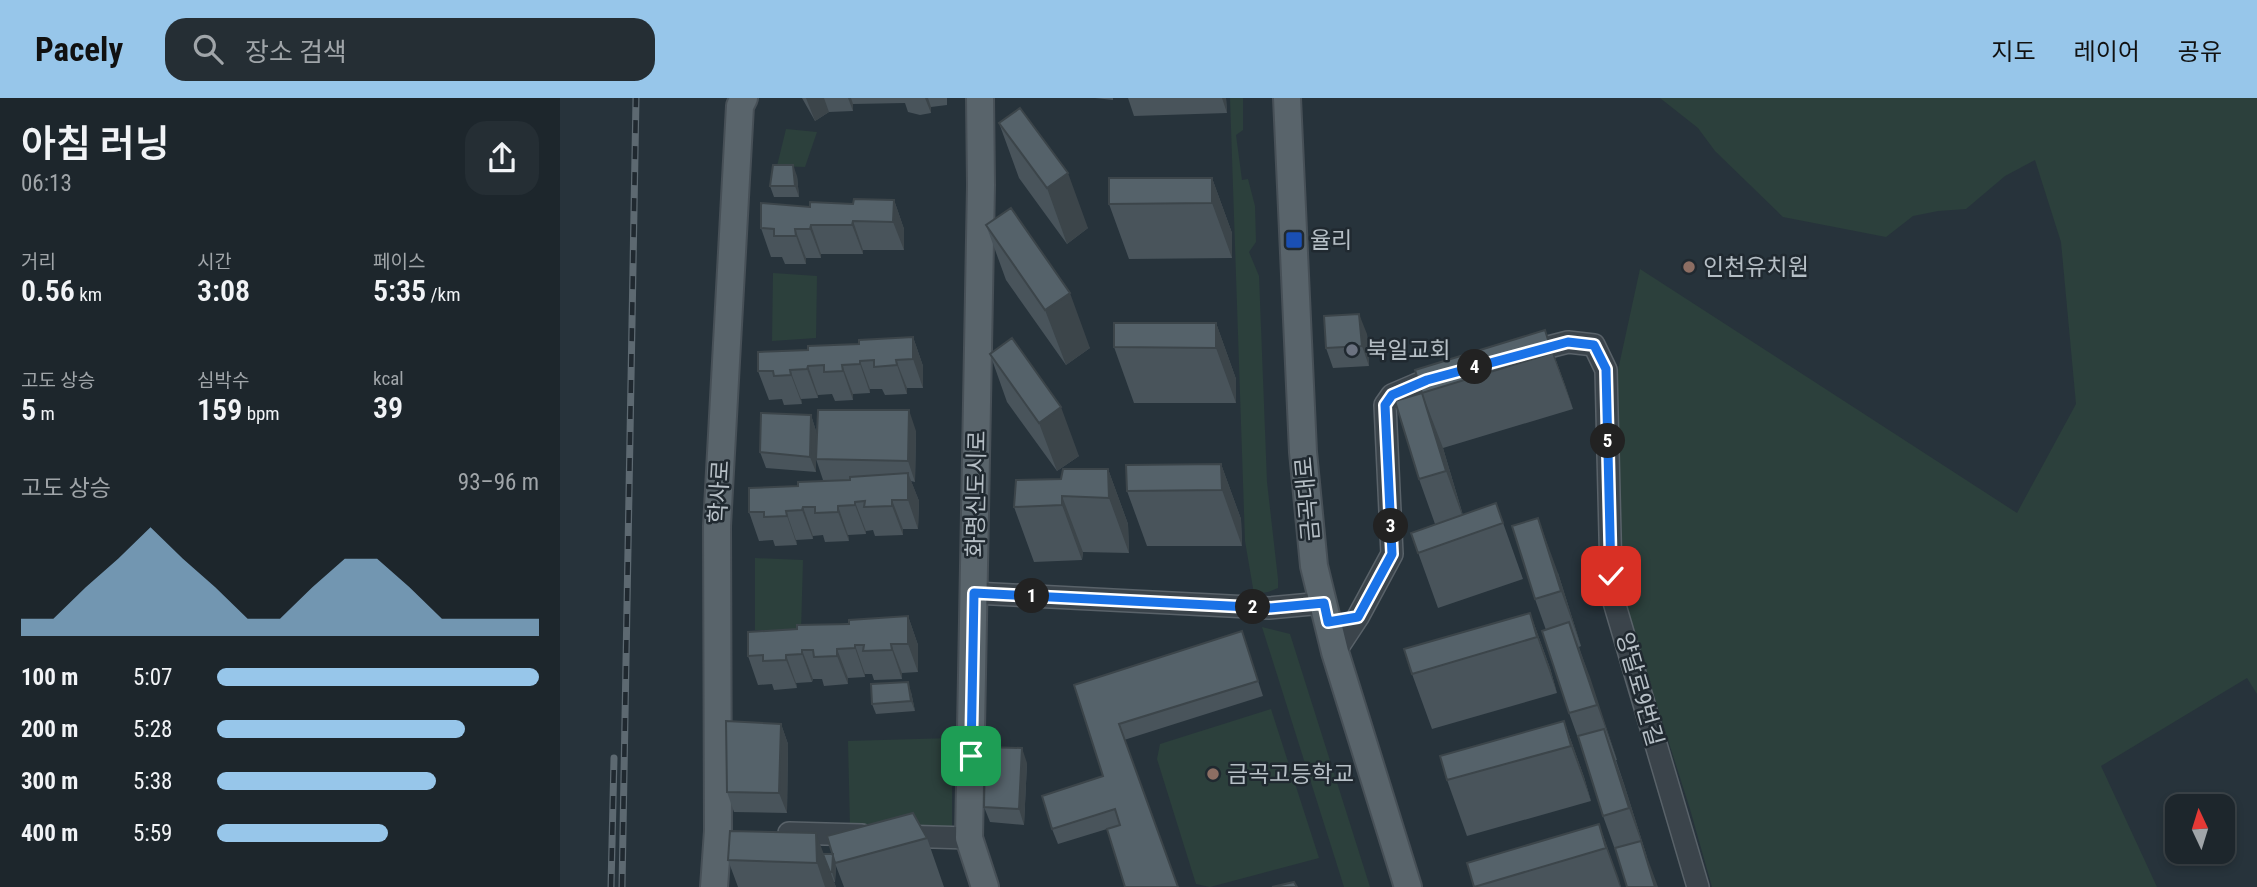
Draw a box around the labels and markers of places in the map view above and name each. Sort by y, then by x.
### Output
place label: 율리 [1310,227,1352,254]
marker: 율리 [1284,230,1304,250]
place label: 인천유치원 [1703,254,1809,281]
marker: 인천유치원 [1681,259,1697,275]
place label: 북일교회 [1366,337,1451,364]
marker: 북일교회 [1344,342,1360,358]
pin: 4 [1458,350,1492,384]
pin: 5 [1590,424,1626,458]
pin: 3 [1374,508,1408,544]
pin [1581,546,1641,606]
pin: 1 [1014,578,1050,614]
pin: 2 [1236,589,1270,624]
pin [941,726,1001,786]
place label: 금곡고등학교 [1227,761,1354,788]
marker: 금곡고등학교 [1205,766,1221,782]

